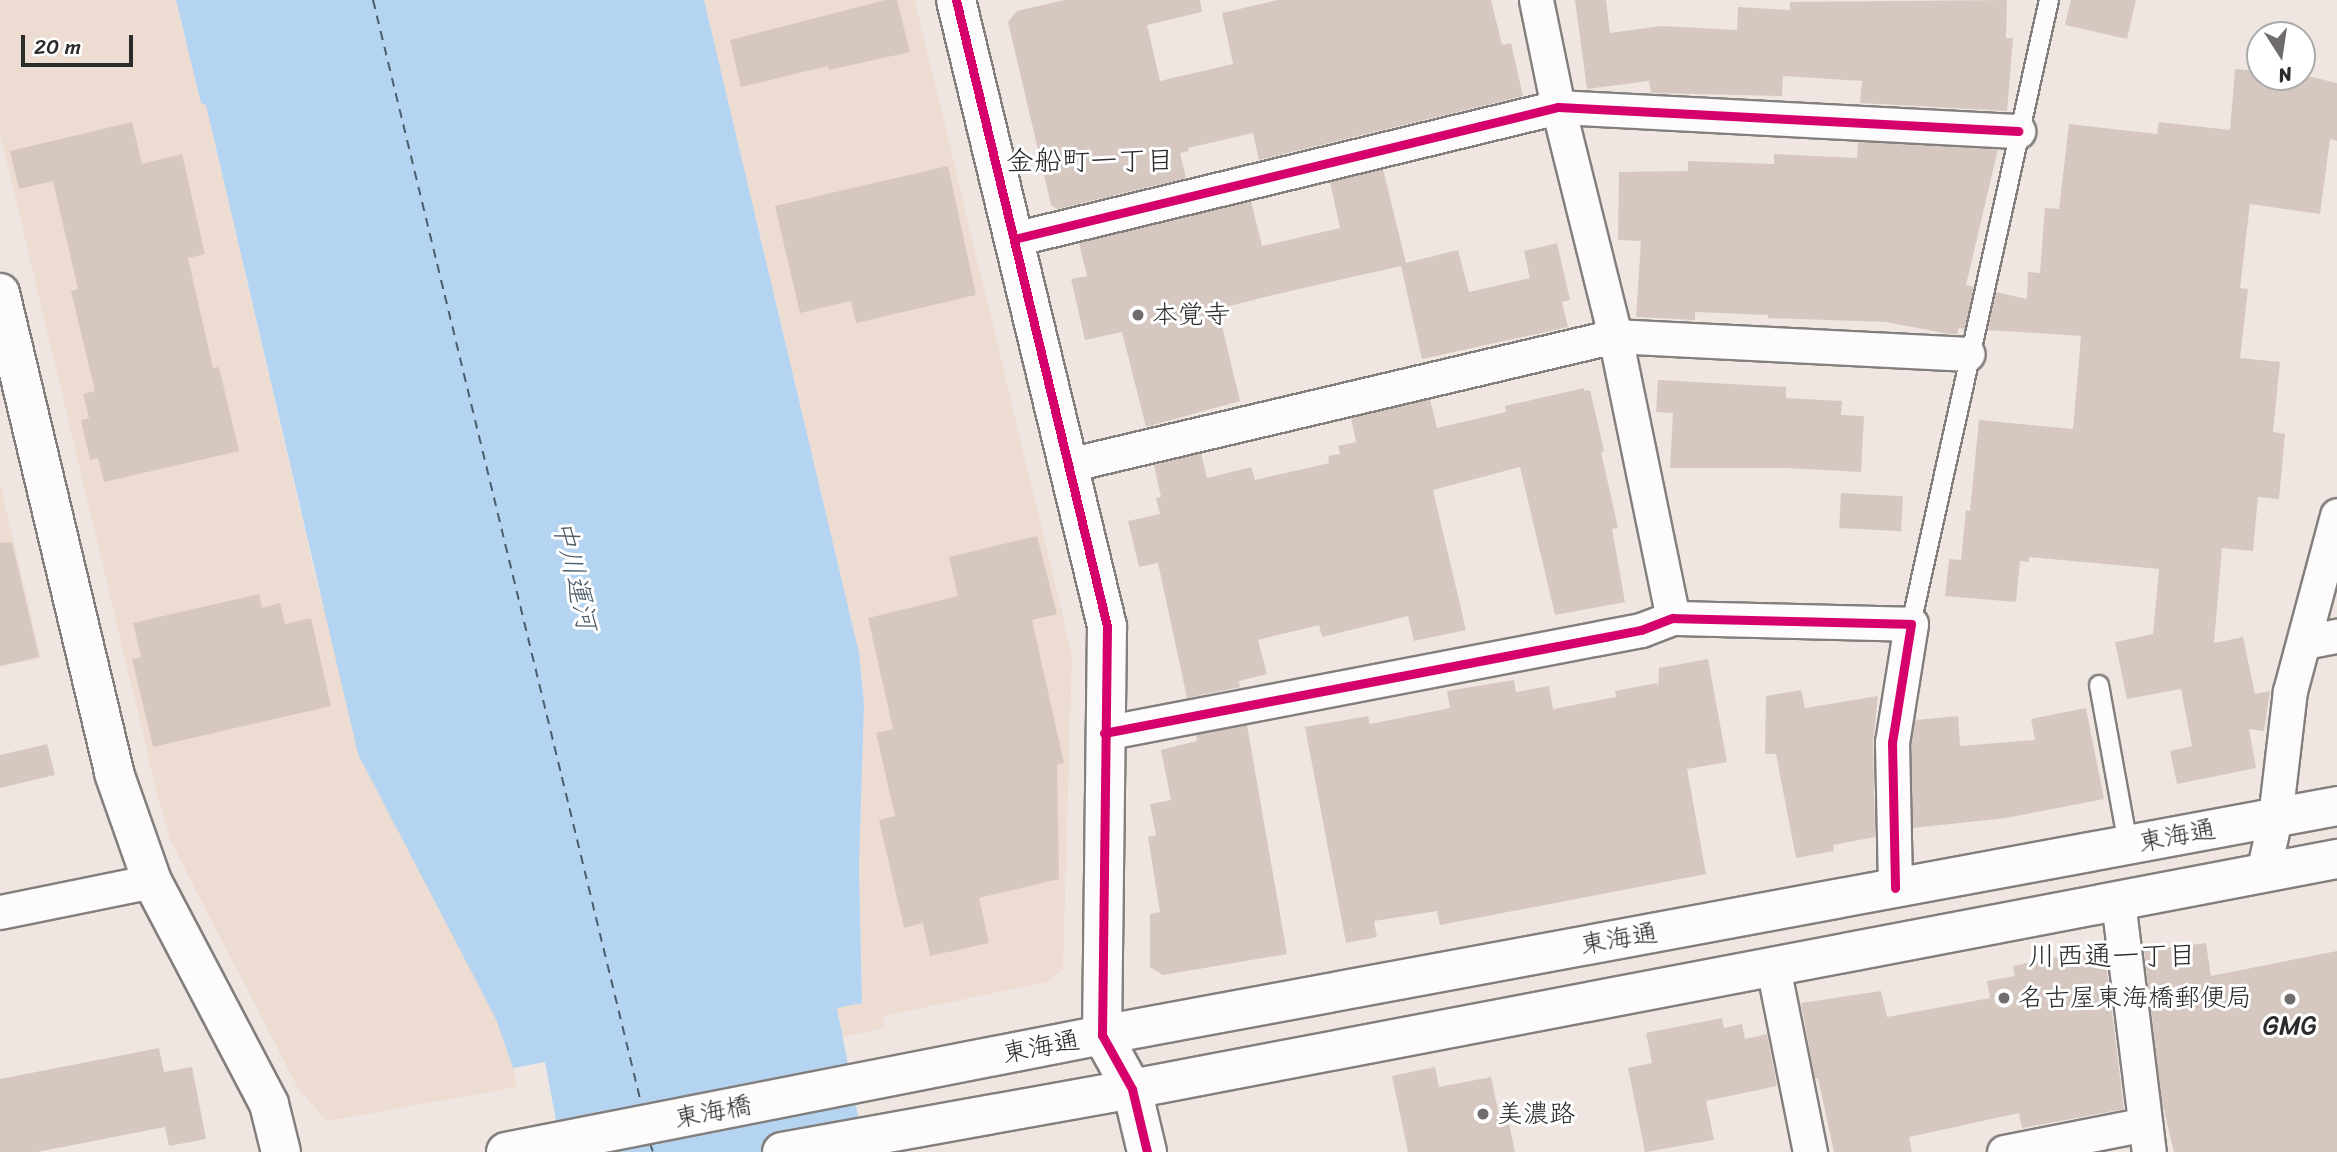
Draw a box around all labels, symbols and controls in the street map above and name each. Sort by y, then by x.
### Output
scale bar [24,21,136,65]
north arrow [2246,21,2316,91]
text: 20 m [34,28,81,66]
text: N [2275,58,2295,93]
district label: 金船町一丁目 [1006,144,1174,178]
place label: 本覚寺 [1152,299,1230,331]
marker: 本覚寺 [1130,307,1146,323]
water label: 中川運河 [546,517,604,633]
street label: 東海通 [2136,813,2218,859]
street label: 東海通 [1578,917,1660,961]
district label: 川西通一丁目 [2028,939,2196,973]
place label: 名古屋東海橋郵便局 [2018,982,2252,1014]
marker: 名古屋東海橋郵便局 [1996,990,2012,1006]
marker: GMG [2282,991,2298,1007]
place label: GMG [2263,1010,2317,1042]
street label: 東海通 [1000,1024,1082,1070]
street label: 東海橋 [672,1089,754,1135]
place label: 美濃路 [1497,1098,1575,1130]
marker: 美濃路 [1475,1106,1491,1122]

